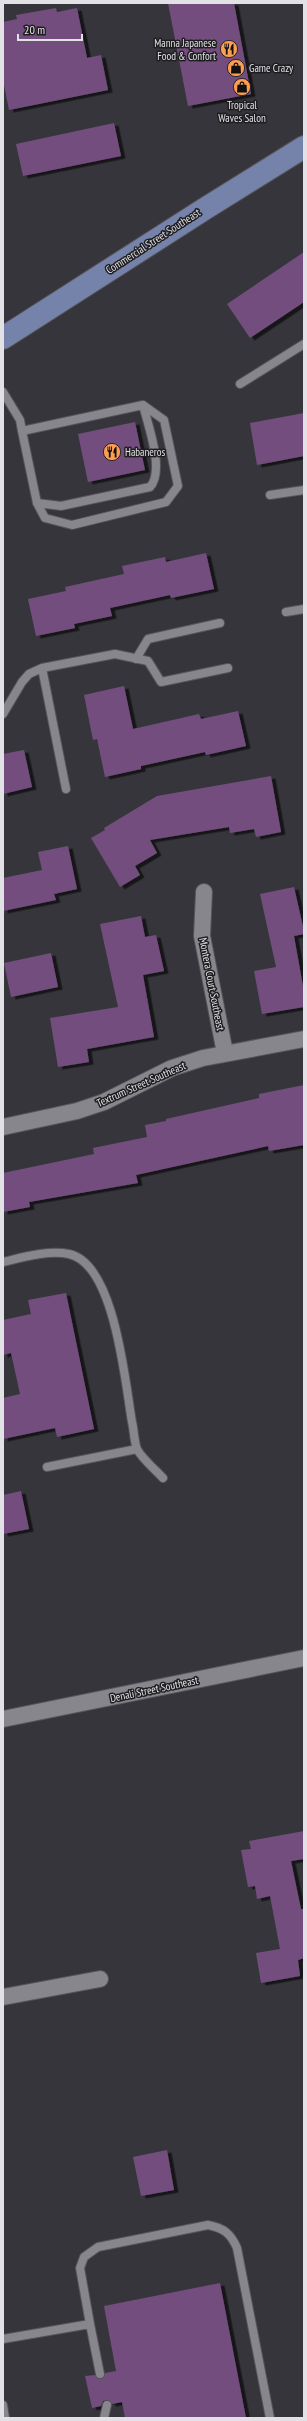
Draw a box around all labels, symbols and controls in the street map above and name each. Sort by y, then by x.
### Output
scale bar [18,16,82,42]
text: 20 m [24,22,45,37]
place label: Manna Japanese Food & Confort [154,36,216,63]
restaurant icon: Manna Japanese Food & Confort [219,39,239,59]
shop icon: Game Crazy [226,58,246,78]
place label: Game Crazy [249,61,294,75]
shop icon: Tropical Waves Salon [232,77,252,97]
place label: Tropical Waves Salon [218,98,266,125]
street label: Commercial Street Southeast [103,205,203,277]
restaurant icon: Habaneros [102,442,122,462]
place label: Habaneros [125,445,166,459]
street label: Montera Court Southeast [196,936,228,1032]
street label: Textrum Street Southeast [94,1058,188,1110]
street label: Denali Street Southeast [109,1673,199,1705]

